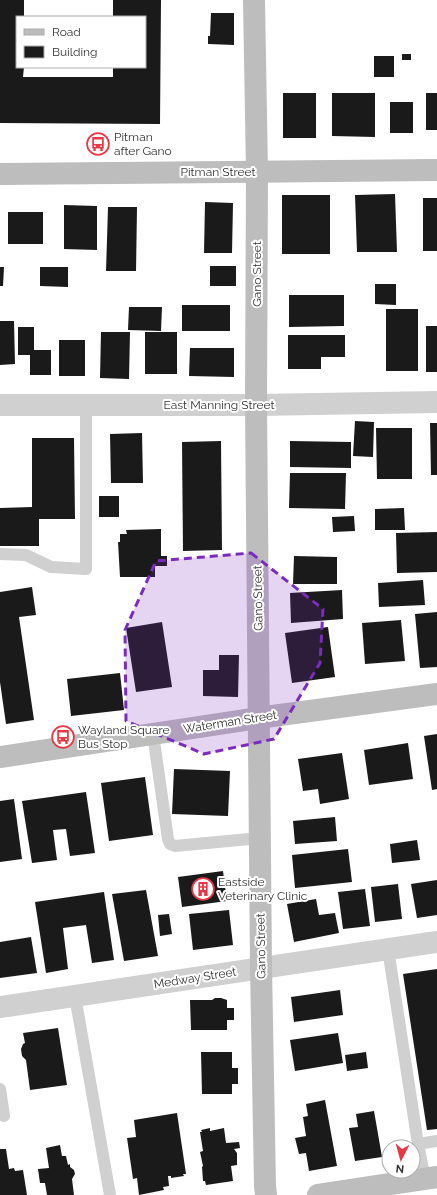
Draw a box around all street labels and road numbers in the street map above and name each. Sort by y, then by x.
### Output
street label: Pitman Street [181,165,256,179]
street label: Gano Street [250,241,264,307]
street label: East Manning Street [163,398,275,412]
street label: Gano Street [250,565,266,631]
street label: Waterman Street [182,708,278,736]
street label: Gano Street [253,913,269,979]
street label: Medway Street [153,965,237,991]

